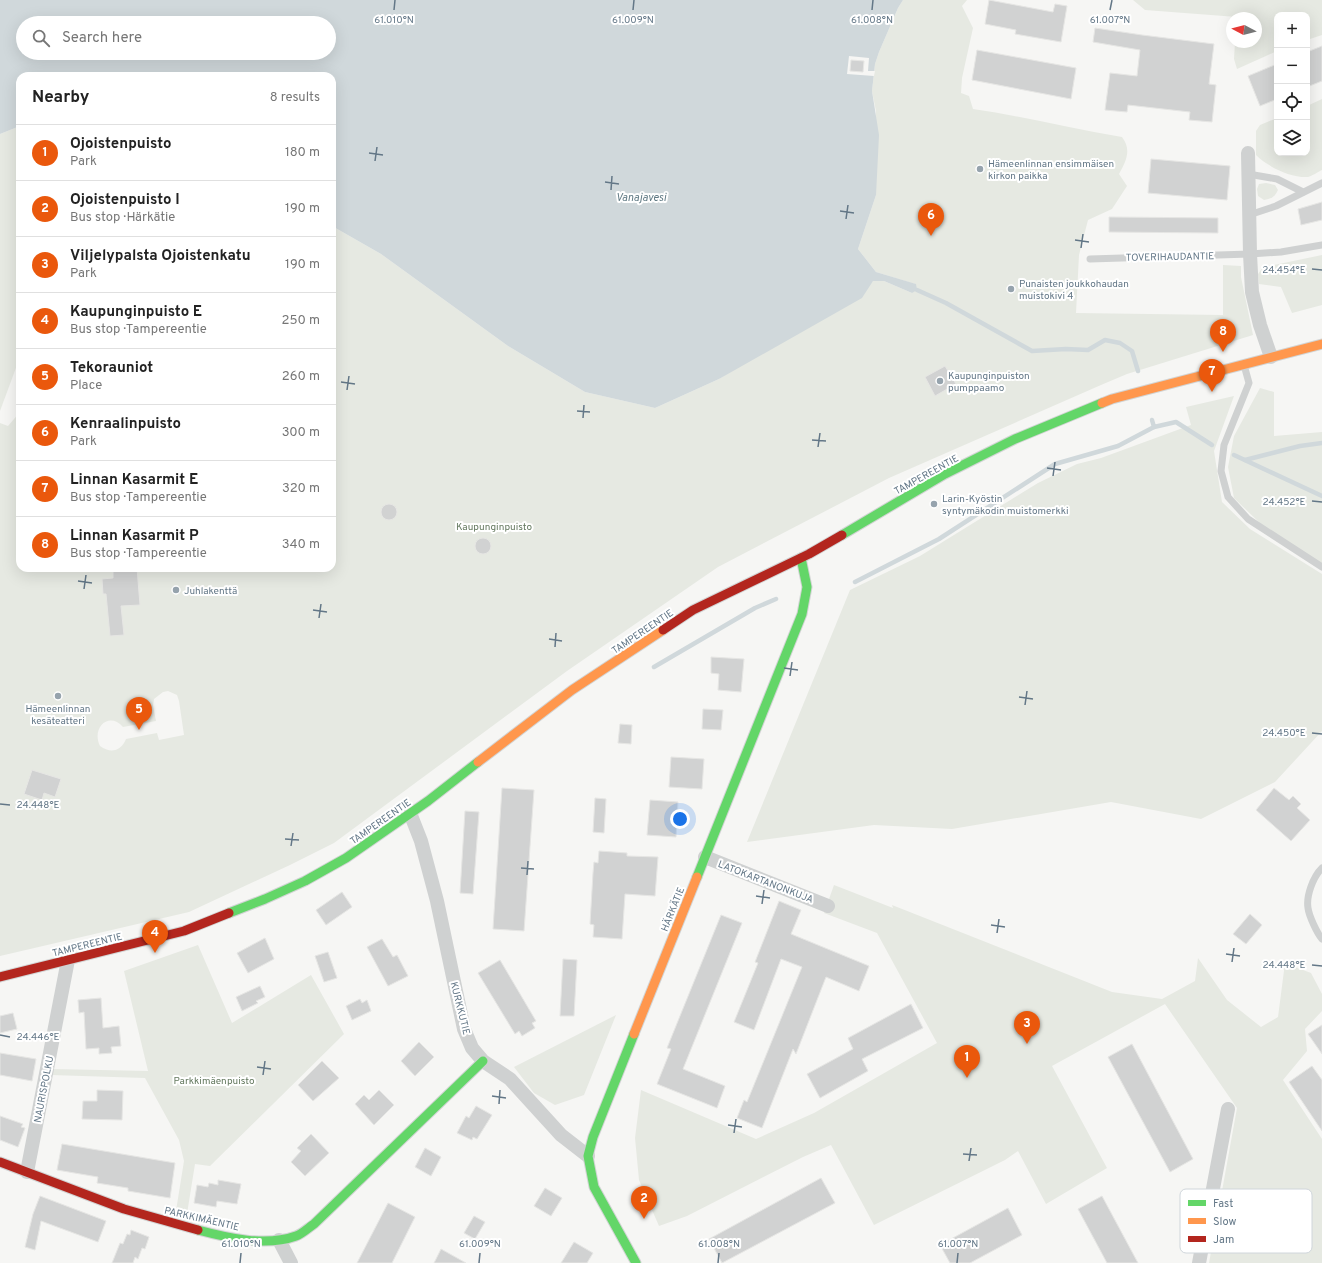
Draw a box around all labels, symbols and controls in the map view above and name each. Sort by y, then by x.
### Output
north arrow [1226,12,1262,48]
map controls [1274,12,1310,156]
button: + [1274,12,1310,48]
text: 61.010°N [374,14,414,27]
text: 61.009°N [612,14,654,27]
text: 61.008°N [851,14,893,27]
text: 61.007°N [1090,14,1130,27]
search box [16,16,336,60]
icon: search [30,27,52,49]
text: Search here [62,29,142,48]
button: − [1274,48,1310,84]
button: locate [1274,84,1310,120]
text: Nearby [32,87,89,109]
text: 8 results [270,90,320,106]
button: layers [1274,120,1310,156]
text: Ojoistenpuisto [70,135,171,154]
text: 1 [42,145,48,161]
text: 180 m [285,145,320,161]
text: Park [70,154,97,170]
place label: Hämeenlinnan ensimmäisen kirkon paikka [988,158,1114,183]
marker: Hämeenlinnan ensimmäisen kirkon paikka [975,164,985,174]
text: Ojoistenpuisto I [70,191,180,210]
water label: Vanajavesi [616,191,668,205]
text: 2 [41,201,49,217]
text: 190 m [285,201,320,217]
pin: 6 [918,203,944,236]
text: Bus stop · Härkätie [70,210,175,226]
text: Viljelypalsta Ojoistenkatu [70,247,251,266]
street label: TOVERIHAUDANTIE [1126,250,1214,265]
text: 3 [41,257,49,273]
text: 190 m [285,257,320,273]
text: 24.454°E [1262,264,1306,277]
text: Park [70,266,97,282]
place label: Punaisten joukkohaudan muistokivi 4 [1019,278,1129,303]
marker: Punaisten joukkohaudan muistokivi 4 [1006,284,1016,294]
text: Kaupunginpuisto E [70,303,202,322]
text: 4 [41,313,49,329]
text: 250 m [282,313,320,329]
pin: 8 [1210,319,1236,352]
text: Bus stop · Tampereentie [70,322,207,338]
text: Tekorauniot [70,359,153,378]
pin: 7 [1199,359,1225,392]
text: 5 [41,369,49,385]
text: 260 m [282,369,320,385]
place label: Kaupunginpuiston pumppaamo [948,370,1030,395]
marker: Kaupunginpuiston pumppaamo [935,376,945,386]
text: Place [70,378,102,394]
text: Kenraalinpuisto [70,415,181,434]
text: 6 [41,425,49,441]
text: 300 m [282,425,320,441]
text: Park [70,434,97,450]
street label: TAMPEREENTIE [892,452,961,498]
text: Linnan Kasarmit E [70,471,198,490]
text: 7 [42,481,48,497]
text: 320 m [282,481,320,497]
text: Bus stop · Tampereentie [70,490,207,506]
place label: Larin-Kyöstin syntymäkodin muistomerkki [942,493,1069,518]
text: 24.452°E [1262,496,1306,509]
marker: Larin-Kyöstin syntymäkodin muistomerkki [929,499,939,509]
park label: Kaupunginpuisto [456,521,532,534]
text: Linnan Kasarmit P [70,527,199,546]
text: 8 [41,537,49,553]
text: 340 m [282,537,320,553]
text: Bus stop · Tampereentie [70,546,207,562]
marker: Juhlakenttä [171,585,181,595]
place label: Juhlakenttä [184,585,237,598]
street label: TAMPEREENTIE [610,607,676,658]
marker: Hämeenlinnan kesäteatteri [53,691,63,701]
pin: 5 [126,697,152,730]
place label: Hämeenlinnan kesäteatteri [26,703,90,728]
text: 24.450°E [1262,727,1306,740]
street label: TAMPEREENTIE [348,796,414,848]
text: 24.448°E [16,799,60,812]
your location [670,809,690,829]
street label: LATOKARTANONKUJA [716,858,815,907]
street label: HÄRKÄTIE [659,885,688,934]
pin: 4 [142,920,168,953]
street label: TAMPEREENTIE [51,930,124,960]
text: 24.448°E [1262,959,1306,972]
street label: KURKKUTIE [447,980,472,1036]
pin: 3 [1014,1011,1040,1044]
text: 24.446°E [17,1031,59,1044]
pin: 1 [954,1045,980,1078]
street label: NAURISPOLKU [32,1055,57,1124]
park label: Parkkimäenpuisto [173,1075,255,1088]
pin: 2 [631,1186,657,1219]
legend [1180,1189,1312,1253]
text: Fast [1213,1197,1233,1211]
street label: PARKKIMÄENTIE [163,1205,240,1234]
text: Slow [1213,1215,1236,1229]
text: Jam [1213,1233,1234,1247]
text: 61.010°N [221,1238,261,1251]
text: 61.009°N [459,1238,501,1251]
text: 61.008°N [698,1238,740,1251]
text: 61.007°N [938,1238,978,1251]

